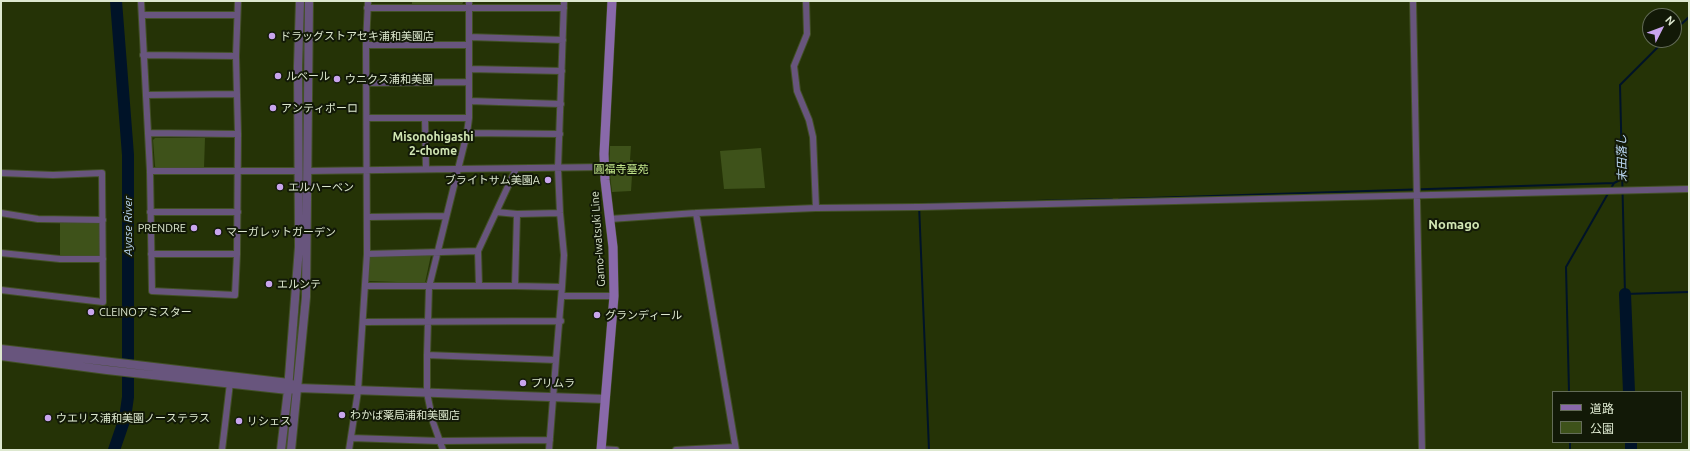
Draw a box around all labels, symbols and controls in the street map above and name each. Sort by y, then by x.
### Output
north arrow [1642,8,1682,48]
text: N [1663,14,1677,28]
place label: ドラッグストアセキ浦和美園店 [280,29,434,43]
marker: ドラッグストアセキ浦和美園店 [267,31,277,41]
place label: ルベール [286,69,330,83]
marker: ルベール [273,71,283,81]
place label: ウニクス浦和美園 [345,72,433,86]
marker: ウニクス浦和美園 [332,74,342,84]
place label: アンティポーロ [281,101,358,115]
marker: アンティポーロ [268,103,278,113]
district label: Misonohigashi 2-chome [392,130,474,158]
water label: 末田落し [1614,134,1630,182]
park label: 圓福寺墓苑 [594,162,648,176]
place label: ブライトサム美園A [445,173,540,187]
marker: ブライトサム美園A [543,175,553,185]
place label: エルハーベン [288,180,354,194]
marker: エルハーベン [275,182,285,192]
street label: Gamo-Iwatsuki Line [588,191,608,287]
water label: Ayase River [121,196,135,256]
district label: Nomago [1428,217,1480,233]
place label: PRENDRE [138,221,186,235]
marker: PRENDRE [189,223,199,233]
place label: マーガレットガーデン [226,225,336,239]
marker: マーガレットガーデン [213,227,223,237]
place label: エルンテ [277,277,321,291]
marker: エルンテ [264,279,274,289]
place label: CLEINOアミスター [99,305,192,319]
marker: CLEINOアミスター [86,307,96,317]
place label: グランディール [605,308,682,322]
marker: グランディール [592,310,602,320]
place label: プリムラ [531,376,575,390]
marker: プリムラ [518,378,528,388]
legend [1552,391,1682,443]
text: 道路 [1590,402,1614,415]
place label: わかば薬局浦和美園店 [350,408,460,422]
marker: わかば薬局浦和美園店 [337,410,347,420]
place label: ウエリス浦和美園ノーステラス [56,411,210,425]
marker: ウエリス浦和美園ノーステラス [43,413,53,423]
place label: リシェス [247,414,291,428]
marker: リシェス [234,416,244,426]
text: 公園 [1590,422,1614,435]

